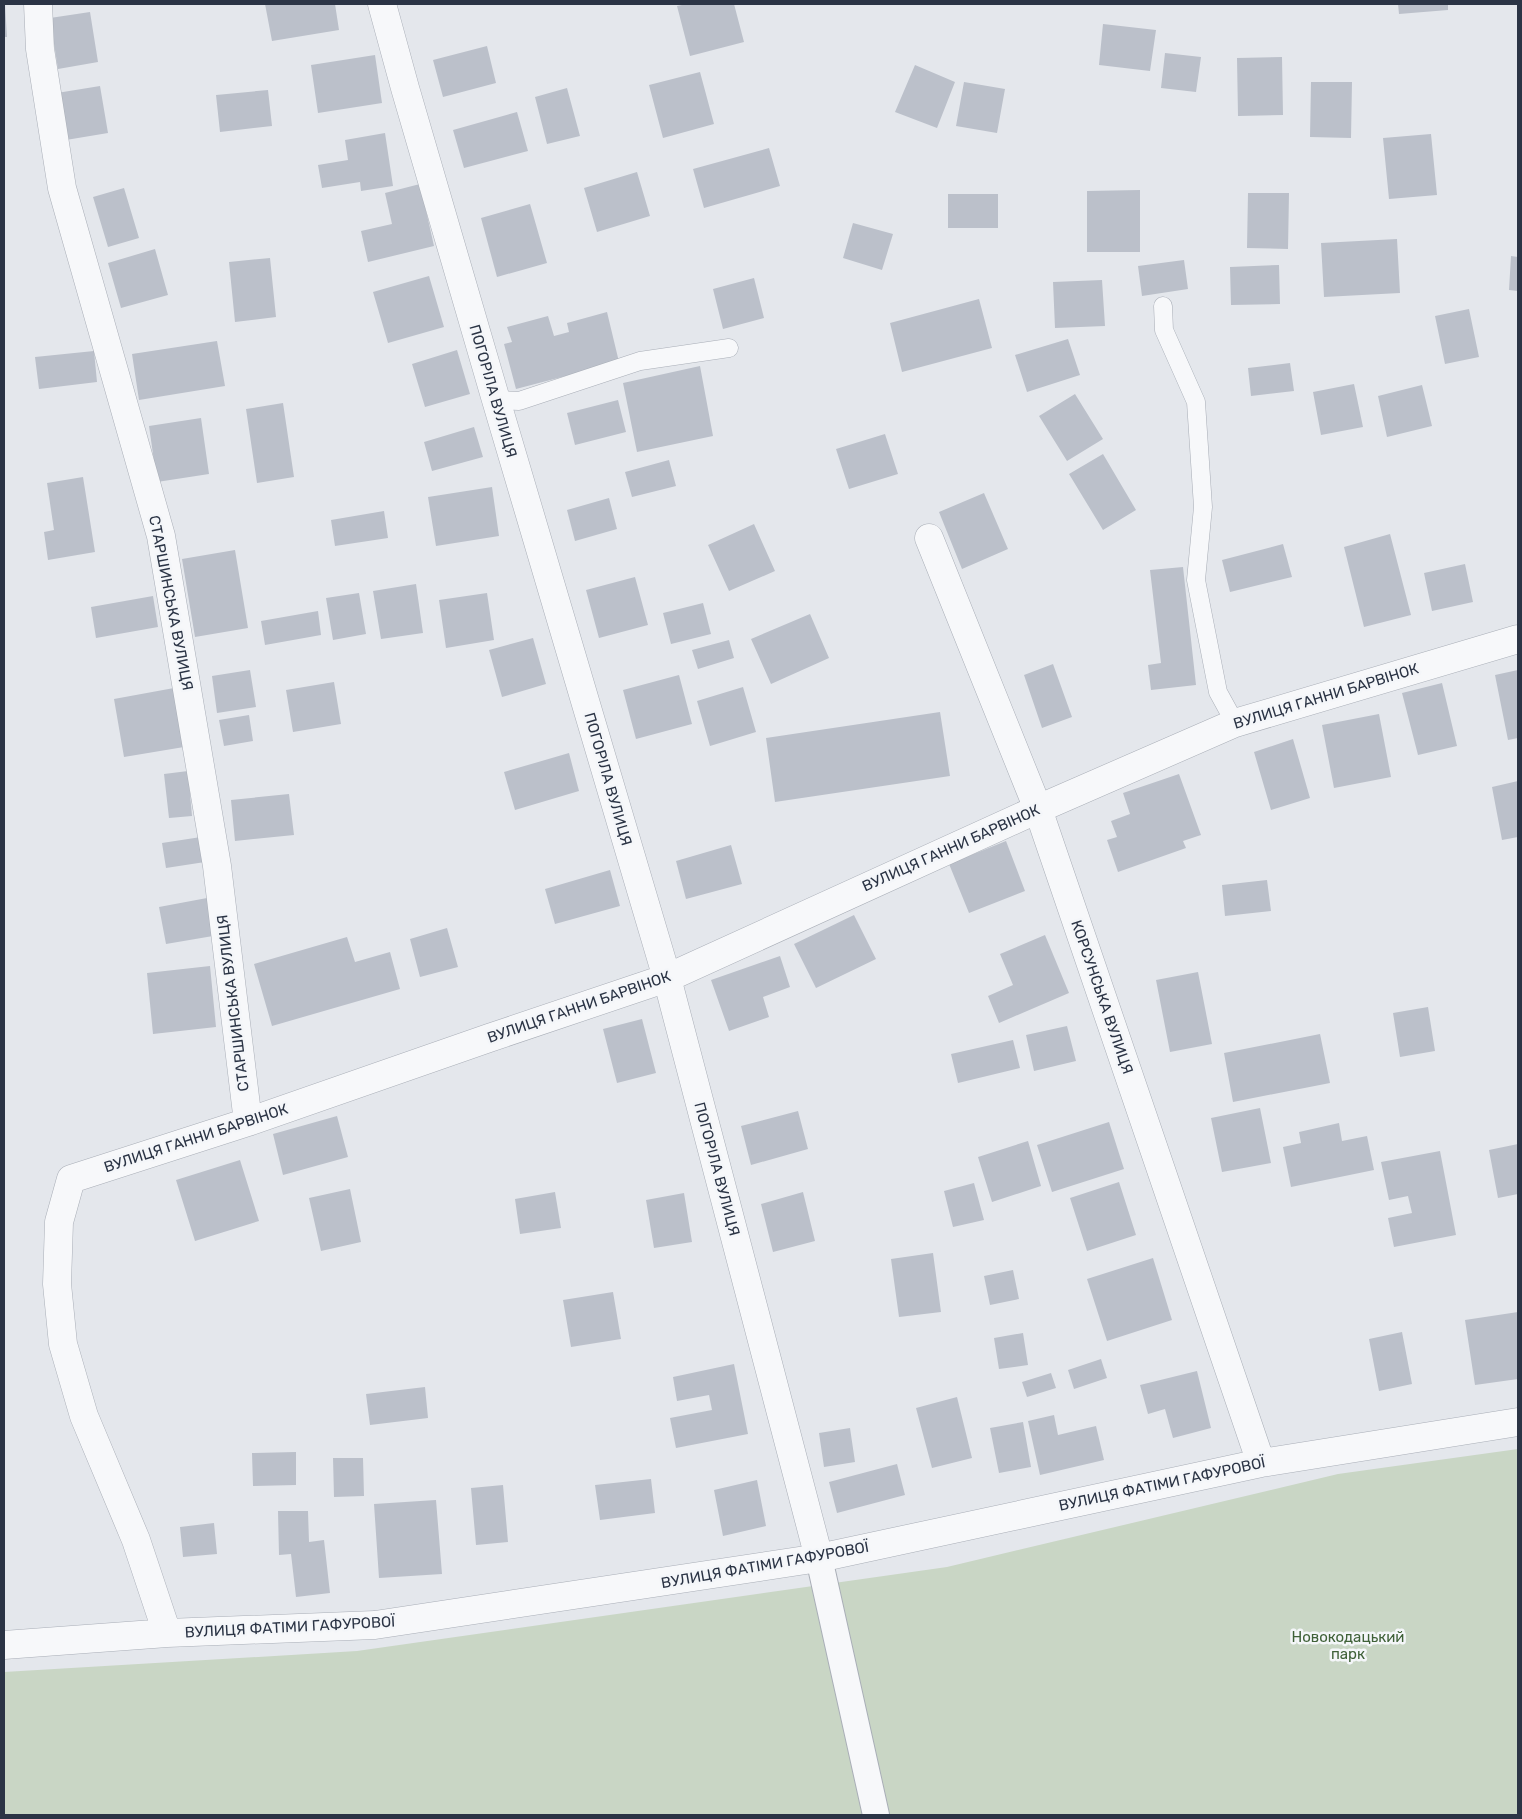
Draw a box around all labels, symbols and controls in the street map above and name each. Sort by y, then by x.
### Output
street label: ПОГОРІЛА ВУЛИЦЯ [465,322,521,460]
street label: СТАРШИНСЬКА ВУЛИЦЯ [145,514,197,692]
street label: ВУЛИЦЯ ГАННИ БАРВІНОК [1231,659,1421,733]
street label: ПОГОРІЛА ВУЛИЦЯ [580,710,636,848]
street label: ВУЛИЦЯ ГАННИ БАРВІНОК [859,800,1043,895]
street label: СТАРШИНСЬКА ВУЛИЦЯ [213,914,253,1092]
street label: КОРСУНСЬКА ВУЛИЦЯ [1067,918,1137,1076]
street label: ВУЛИЦЯ ГАННИ БАРВІНОК [485,967,673,1047]
street label: ВУЛИЦЯ ГАННИ БАРВІНОК [102,1100,291,1176]
street label: ПОГОРІЛА ВУЛИЦЯ [690,1100,744,1238]
street label: ВУЛИЦЯ ФАТІМИ ГАФУРОВОЇ [1057,1453,1268,1515]
street label: ВУЛИЦЯ ФАТІМИ ГАФУРОВОЇ [660,1538,871,1592]
street label: ВУЛИЦЯ ФАТІМИ ГАФУРОВОЇ [184,1612,397,1642]
park label: Новокодацький парк [1291,1628,1405,1663]

